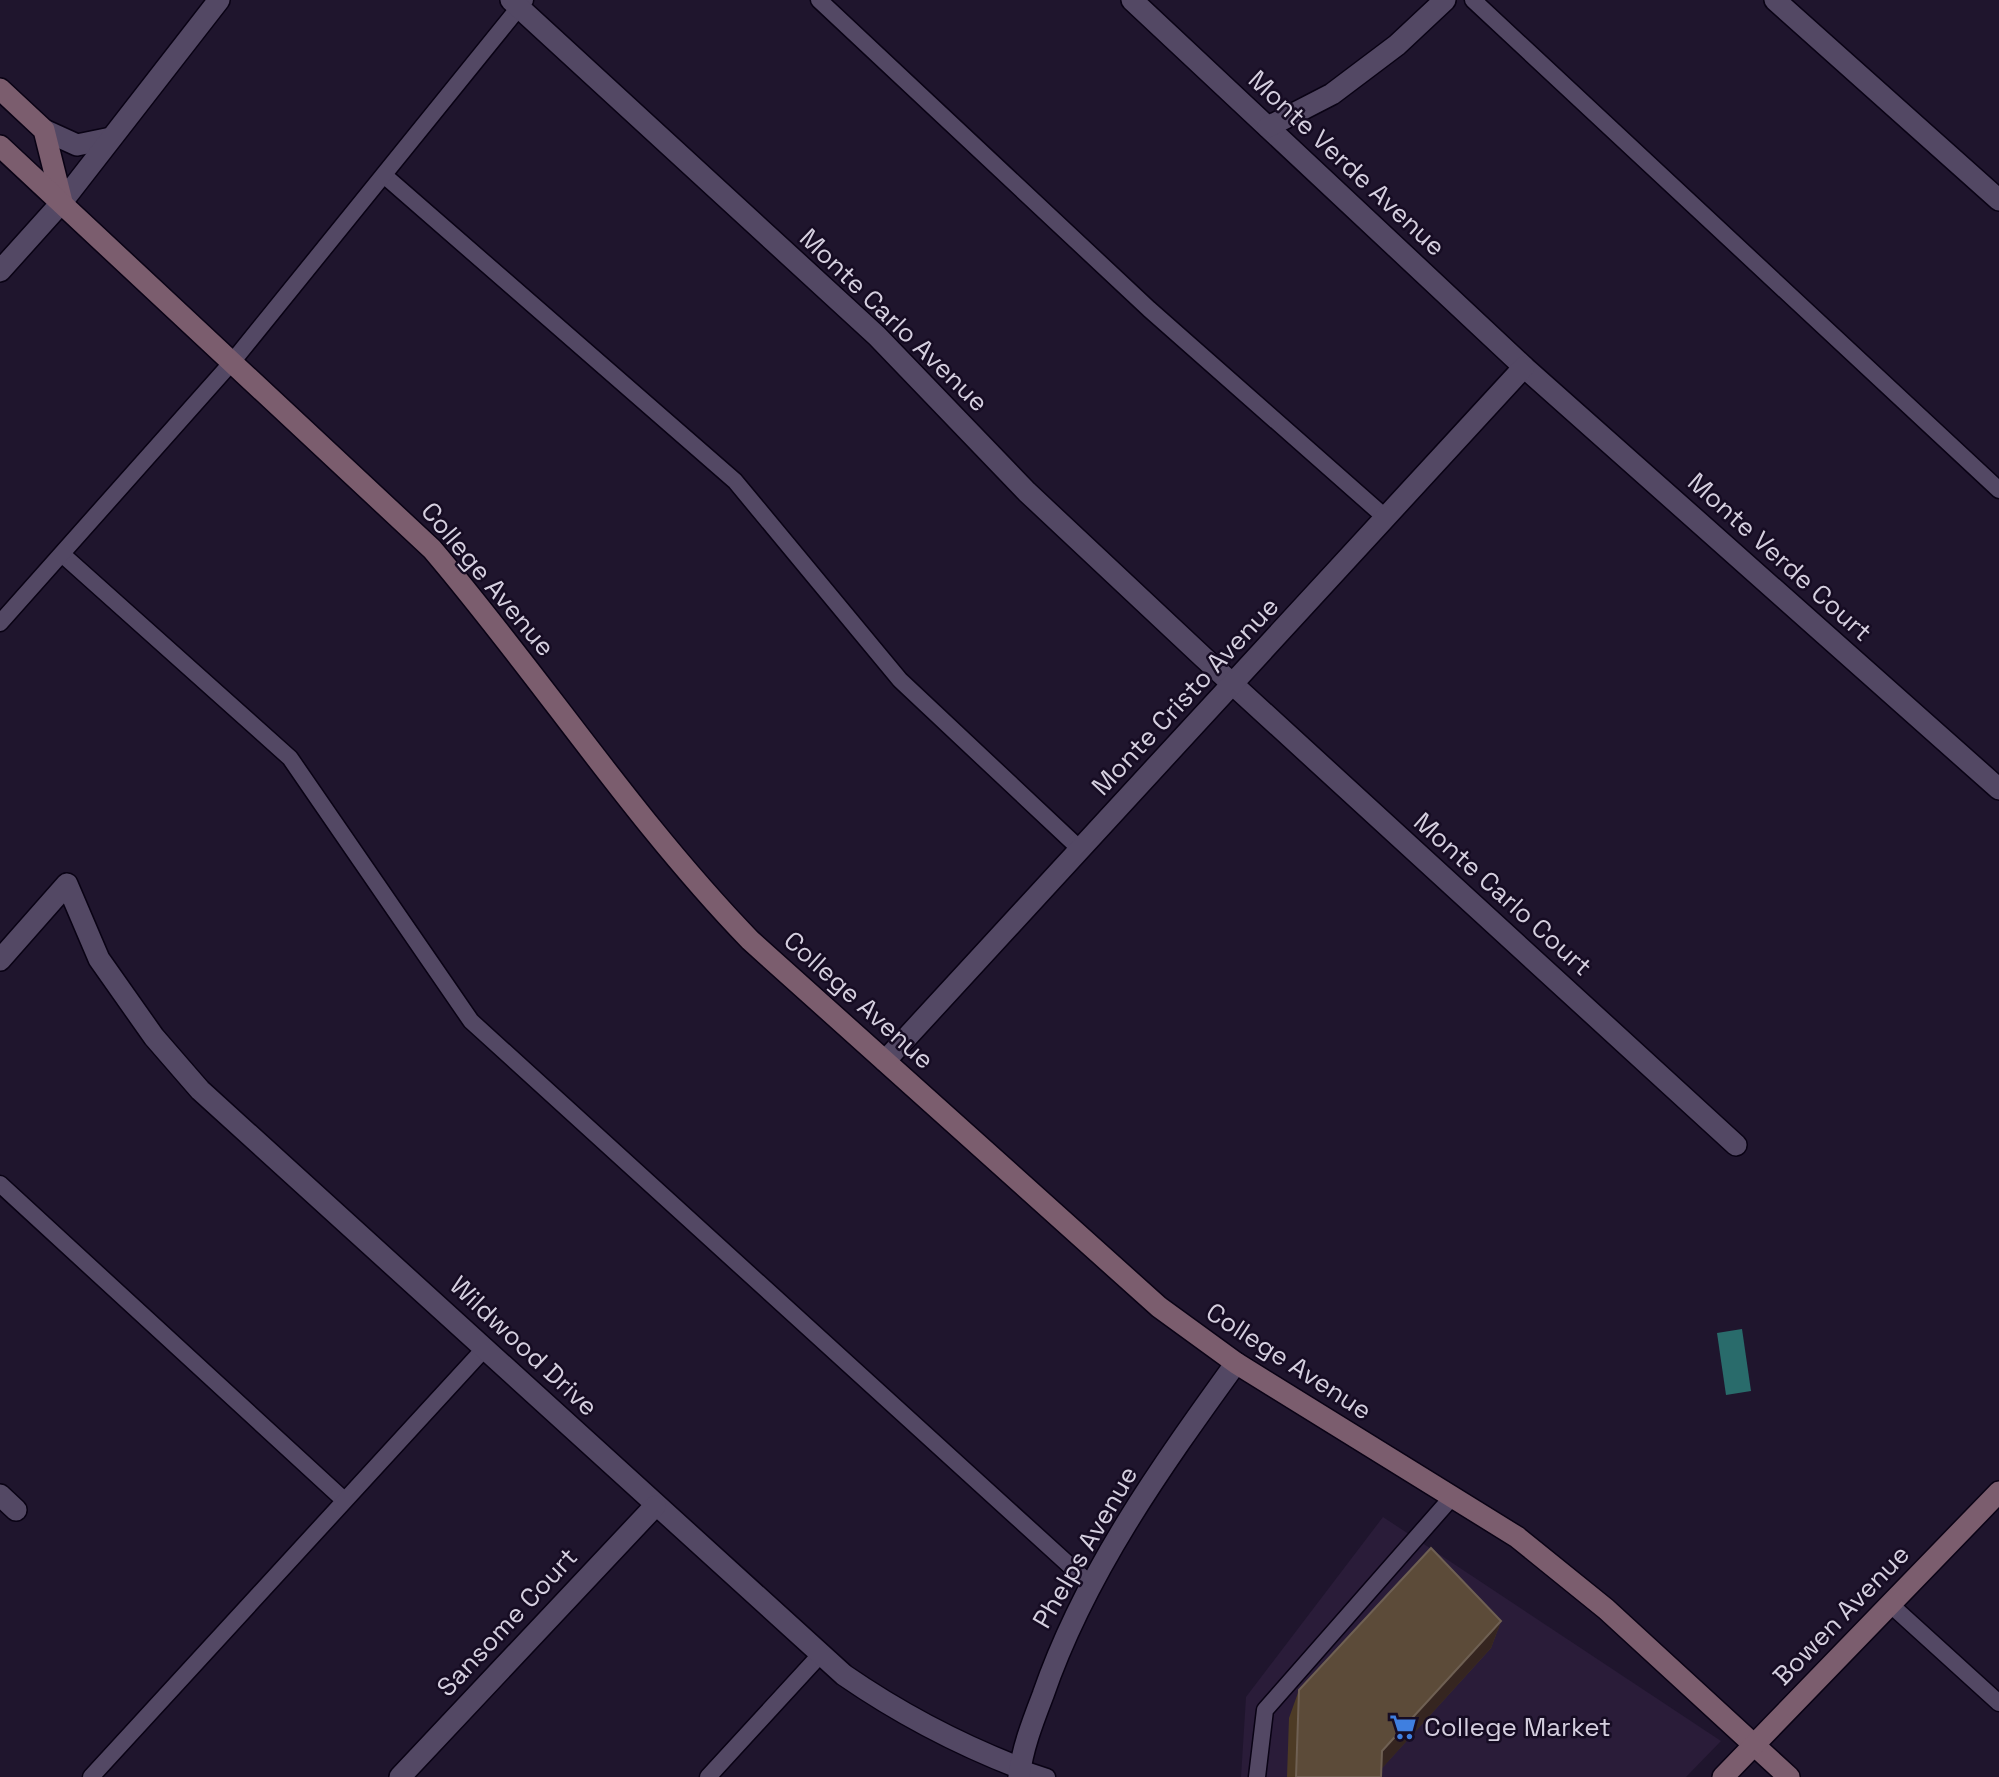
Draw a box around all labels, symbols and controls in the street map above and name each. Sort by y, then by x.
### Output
street label: Monte Verde Avenue [1241,63,1453,263]
street label: Monte Carlo Avenue [792,221,996,419]
street label: Monte Verde Court [1681,465,1879,649]
street label: College Avenue [414,495,562,663]
street label: Monte Cristo Avenue [1084,589,1286,803]
street label: Monte Carlo Court [1407,805,1599,983]
street label: College Avenue [777,923,941,1077]
street label: Wildwood Drive [443,1269,605,1423]
street label: College Avenue [1200,1295,1378,1427]
street label: Phelps Avenue [1025,1460,1145,1634]
street label: Bowen Avenue [1765,1537,1917,1693]
street label: Sansome Court [429,1540,585,1704]
place label: College Market [1424,1710,1611,1744]
supermarket icon: College Market [1388,1712,1418,1742]

